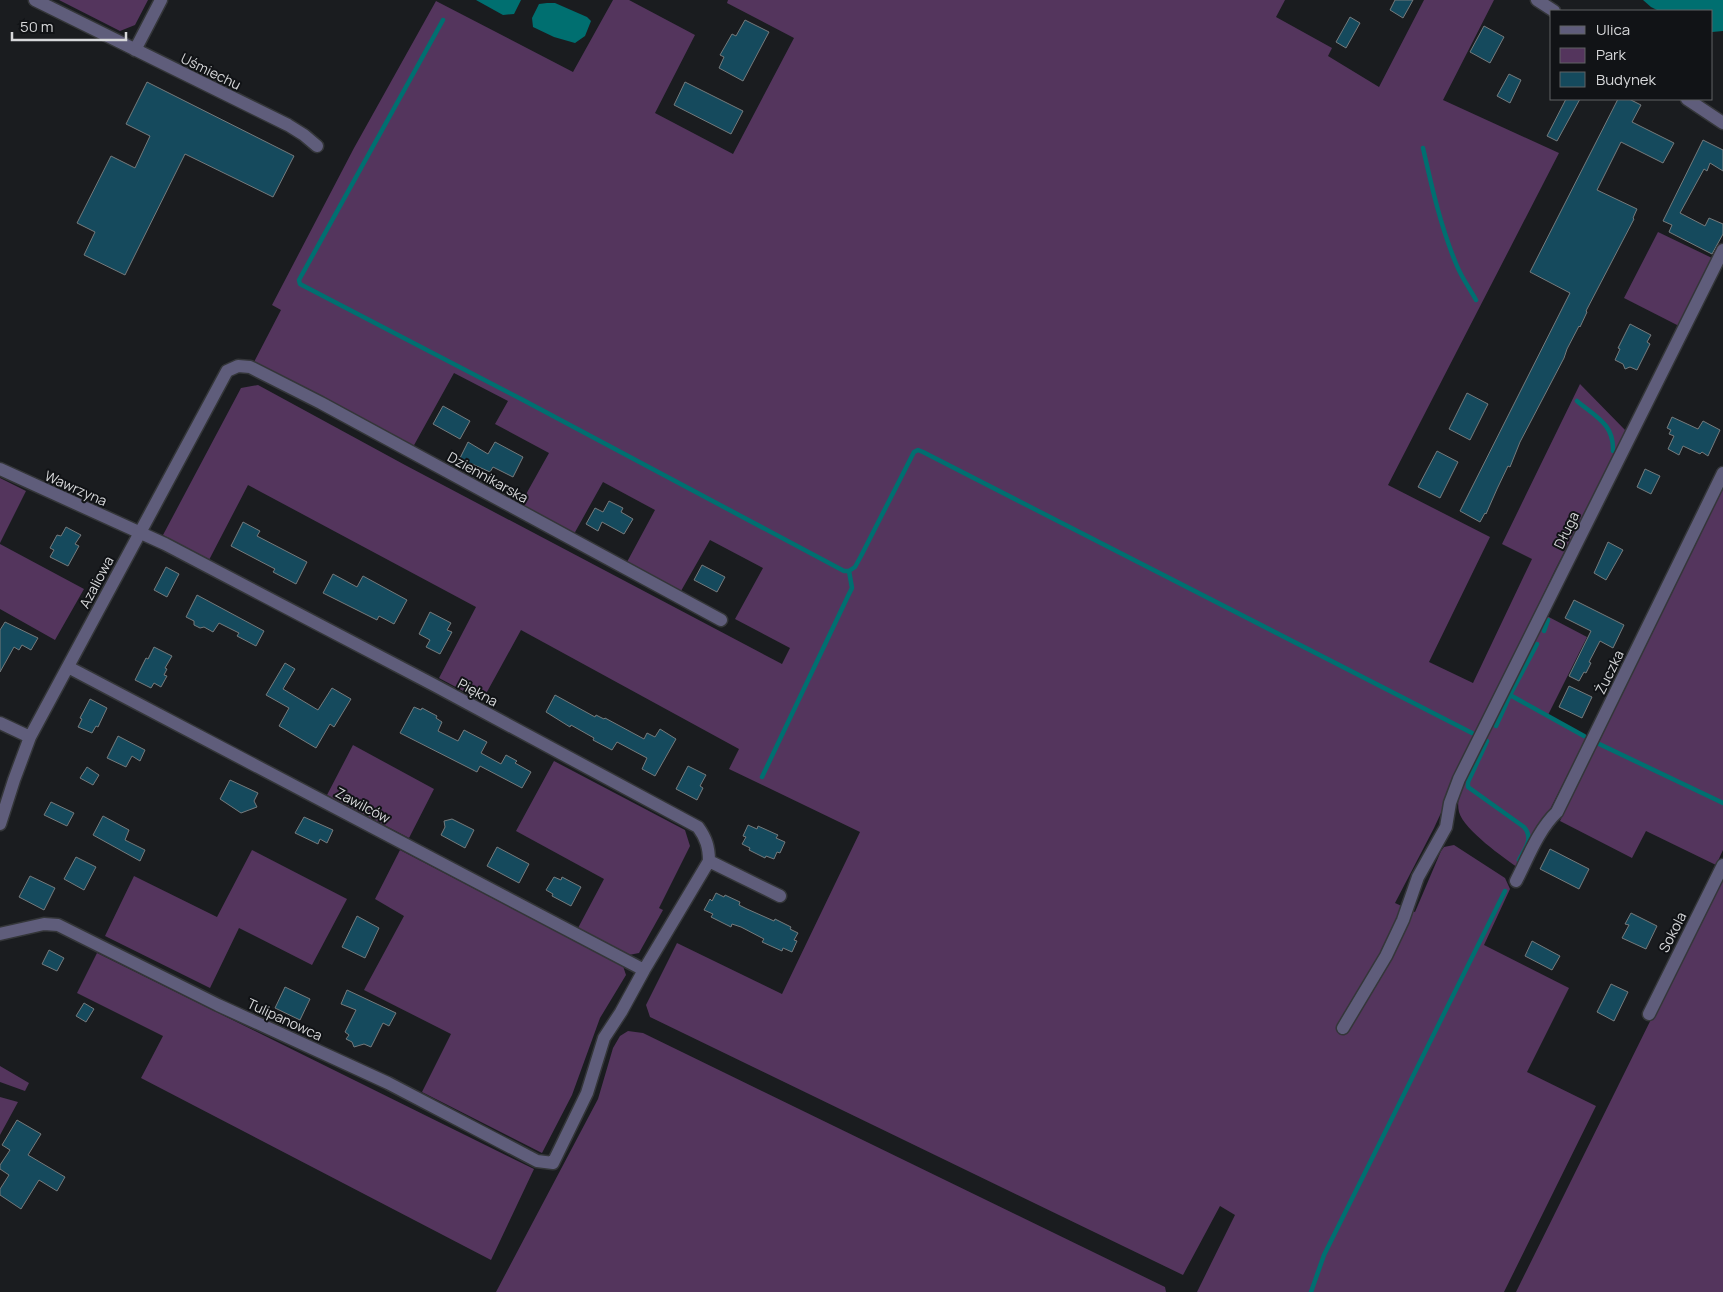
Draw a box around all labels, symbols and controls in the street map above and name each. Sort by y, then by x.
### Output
scale bar [12,10,126,42]
legend [1550,10,1713,100]
text: 50 m [20,16,54,37]
text: Ulica [1596,19,1630,40]
text: Park [1596,44,1626,65]
street label: Uśmiechu [178,48,244,94]
text: Budynek [1596,69,1657,90]
street label: Dziennikarska [444,447,532,507]
street label: Wawrzyna [42,466,110,510]
street label: Długa [1549,508,1583,552]
street label: Azaliowa [74,553,118,611]
street label: Żuczka [1590,647,1628,697]
street label: Piękna [455,674,501,710]
street label: Zawilców [332,783,394,828]
street label: Sokola [1654,909,1690,955]
street label: Tulipanowca [244,993,326,1045]

